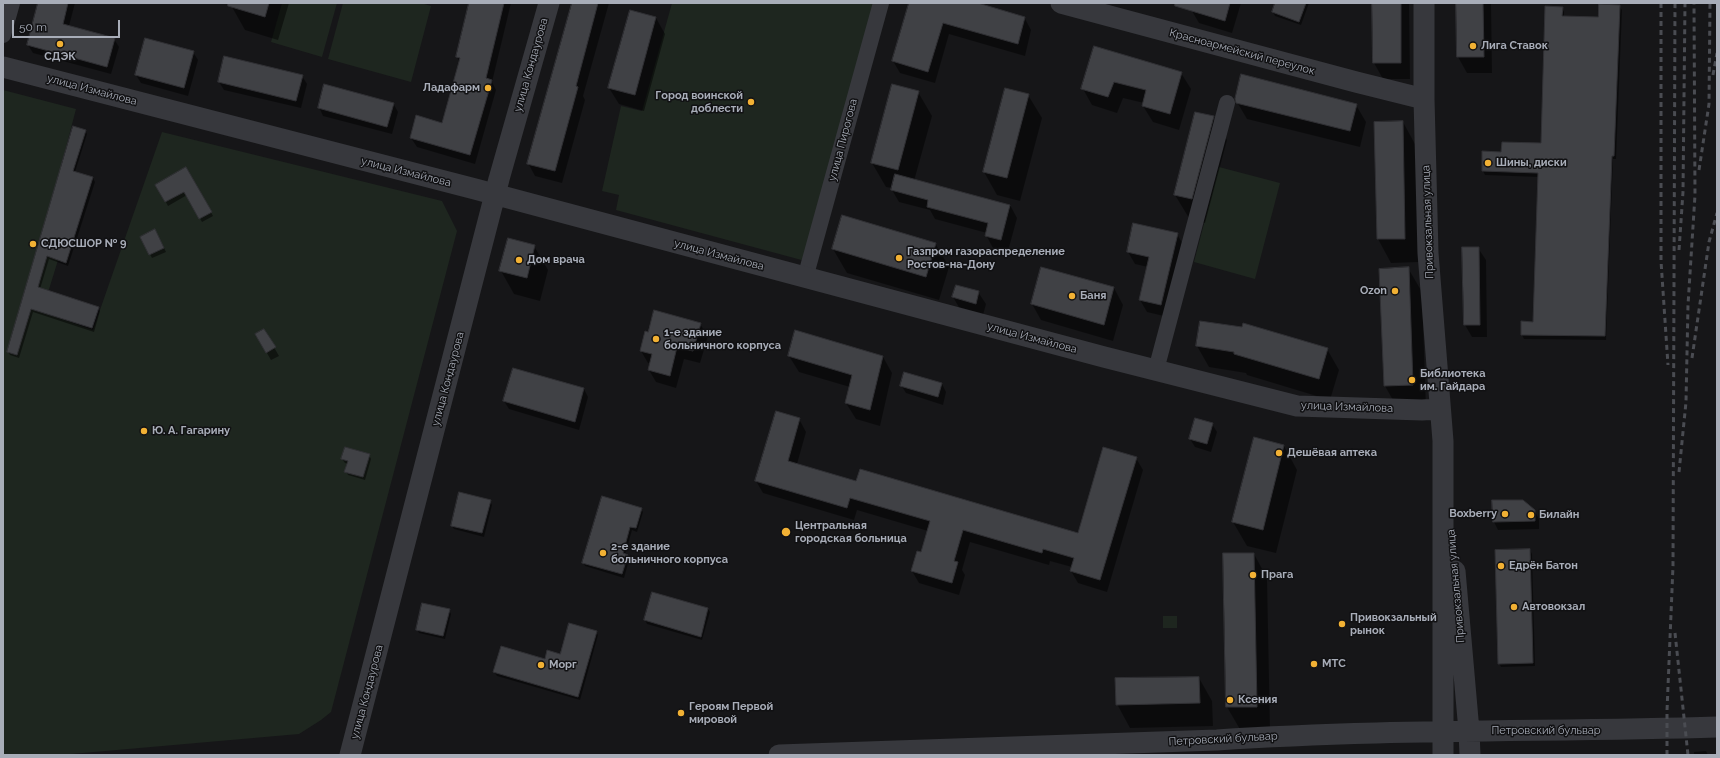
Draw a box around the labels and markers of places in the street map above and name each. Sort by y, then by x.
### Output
marker: СДЭК [55,39,65,49]
place label: Лига Ставок [1481,39,1548,53]
marker: Лига Ставок [1468,41,1478,51]
place label: СДЭК [44,50,76,64]
place label: Ладафарм [423,81,480,95]
marker: Ладафарм [483,83,493,93]
place label: Город воинской доблести [655,89,743,115]
marker: Город воинской доблести [746,97,756,107]
place label: Шины, диски [1496,156,1567,170]
marker: Шины, диски [1483,158,1493,168]
place label: СДЮСШОР № 9 [41,237,126,251]
marker: СДЮСШОР № 9 [28,239,38,249]
place label: Газпром газораспределение Ростов-на-Дону [907,245,1065,271]
place label: Дом врача [527,253,585,267]
marker: Газпром газораспределение Ростов-на-Дону [894,253,904,263]
marker: Дом врача [514,255,524,265]
place label: Ozon [1360,284,1387,298]
marker: Ozon [1390,286,1400,296]
place label: Баня [1080,289,1106,303]
marker: Баня [1067,291,1077,301]
place label: 1-е здание больничного корпуса [664,326,781,352]
marker: 1-е здание больничного корпуса [651,334,661,344]
place label: Библиотека им. Гайдара [1420,367,1485,393]
marker: Библиотека им. Гайдара [1407,375,1417,385]
place label: Ю. А. Гагарину [152,424,230,438]
marker: Ю. А. Гагарину [139,426,149,436]
place label: Дешёвая аптека [1287,446,1377,460]
marker: Дешёвая аптека [1274,448,1284,458]
place label: Boxberry [1449,507,1497,521]
place label: Билайн [1539,508,1579,522]
marker: Boxberry [1500,509,1510,519]
marker: Билайн [1526,510,1536,520]
place label: Центральная городская больница [795,519,907,545]
marker: Центральная городская больница [780,526,792,538]
place label: 2-е здание больничного корпуса [611,540,728,566]
marker: 2-е здание больничного корпуса [598,548,608,558]
place label: Едрён Батон [1509,559,1578,573]
marker: Едрён Батон [1496,561,1506,571]
place label: Прага [1261,568,1293,582]
marker: Прага [1248,570,1258,580]
place label: Автовокзал [1522,600,1585,614]
marker: Автовокзал [1509,602,1519,612]
place label: Привокзальный рынок [1350,611,1437,637]
marker: Привокзальный рынок [1337,619,1347,629]
place label: МТС [1322,657,1346,671]
place label: Морг [549,658,577,672]
marker: МТС [1309,659,1319,669]
marker: Морг [536,660,546,670]
place label: Ксения [1238,693,1277,707]
marker: Ксения [1225,695,1235,705]
place label: Героям Первой мировой [689,700,773,726]
marker: Героям Первой мировой [676,708,686,718]

